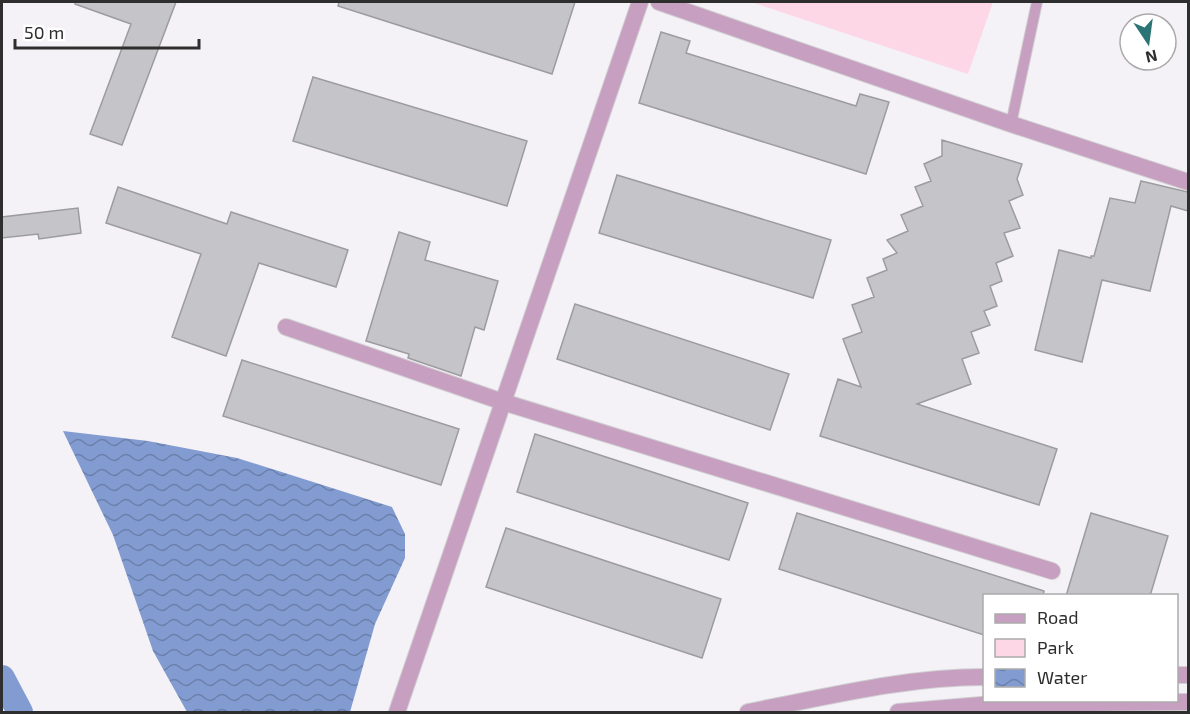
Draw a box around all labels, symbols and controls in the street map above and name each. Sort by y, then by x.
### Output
scale bar [15,12,200,50]
north arrow [1118,12,1178,72]
text: 50 m [24,21,64,43]
text: N [1144,47,1159,68]
legend [983,594,1178,702]
text: Road [1037,606,1078,628]
text: Park [1037,636,1074,658]
text: Water [1037,666,1087,688]

